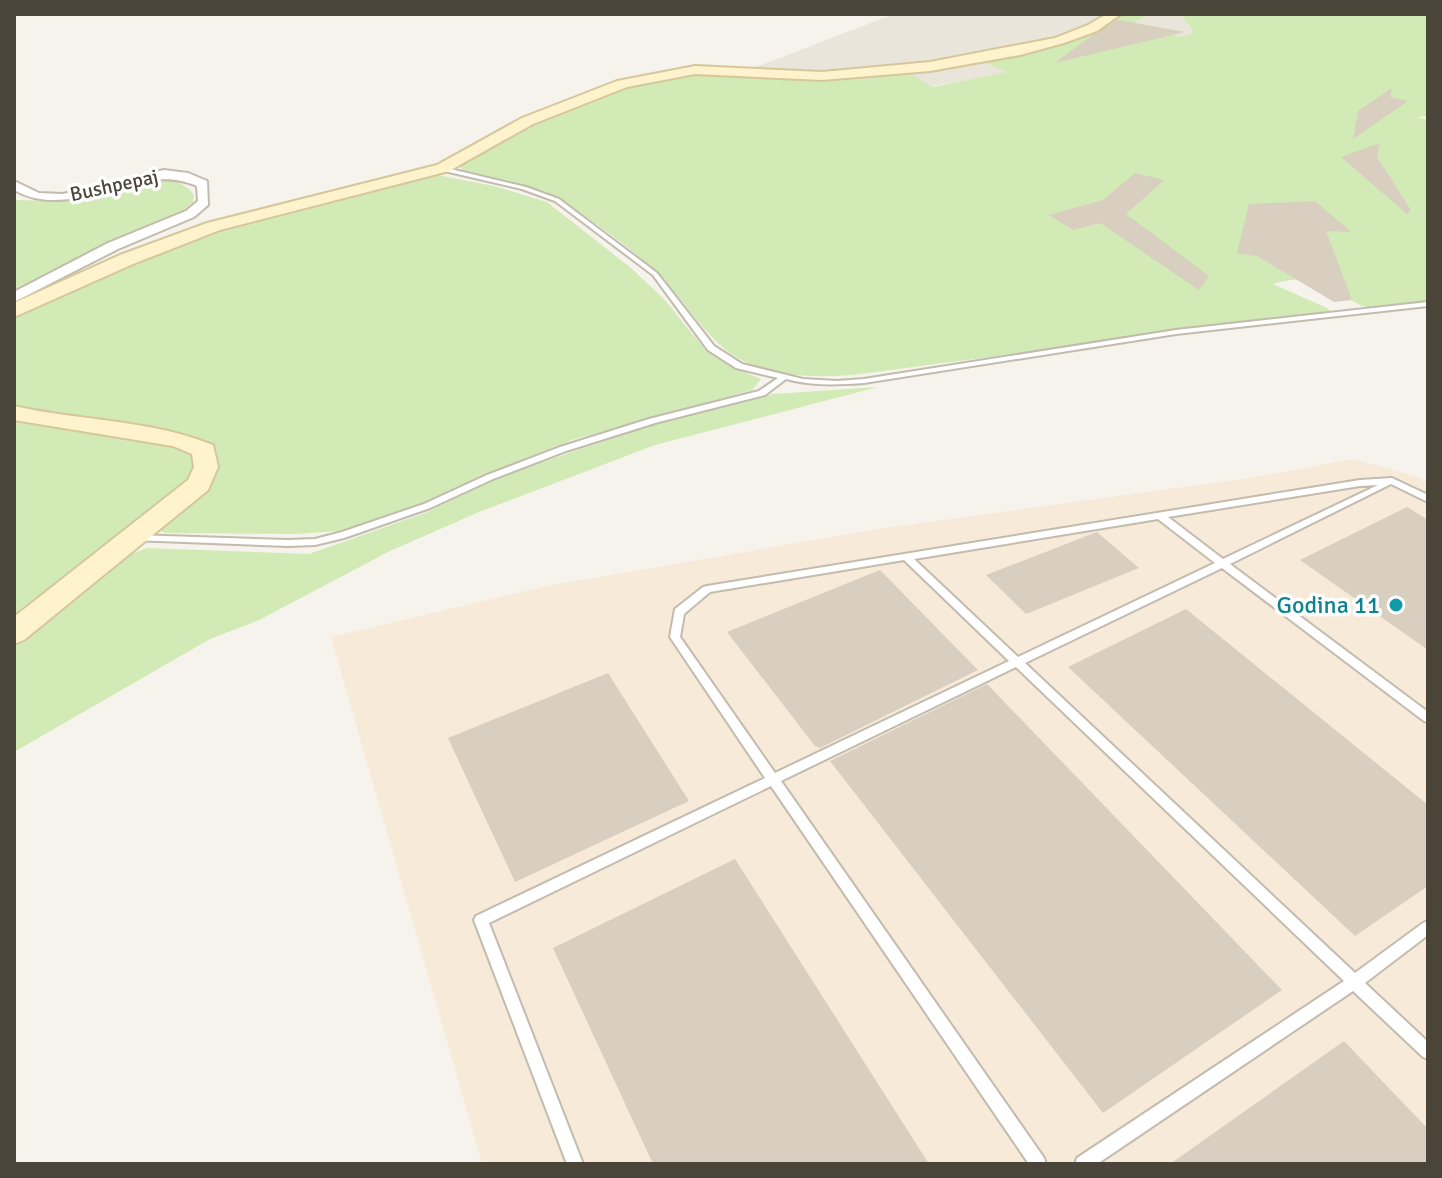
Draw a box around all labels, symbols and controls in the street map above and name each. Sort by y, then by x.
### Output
street label: Bushpepaj [68,164,161,207]
place label: Godina 11 [1276,590,1380,620]
marker: Godina 11 [1387,596,1405,614]

